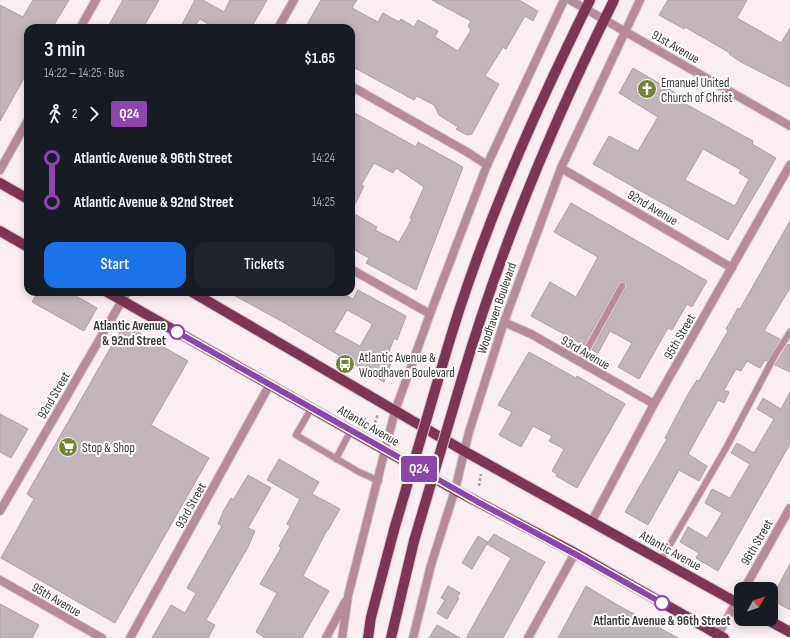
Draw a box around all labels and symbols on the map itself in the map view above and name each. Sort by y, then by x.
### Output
street label: 91st Avenue [649,27,702,67]
place label: Emanuel United Church of Christ [661,75,733,106]
church icon: Emanuel United Church of Christ [636,78,658,100]
street label: 92nd Avenue [624,187,681,229]
street label: Woodhaven Boulevard [474,260,520,356]
street label: 95th Street [660,311,699,362]
place label: Atlantic Avenue & 92nd Street [93,318,167,349]
marker: Atlantic Avenue & 92nd Street [169,324,185,340]
street label: 93rd Avenue [558,332,613,373]
place label: Atlantic Avenue & Woodhaven Boulevard [358,350,455,381]
bus stop icon: Atlantic Avenue & Woodhaven Boulevard [334,353,356,375]
street label: 92nd Street [34,369,74,422]
street label: Atlantic Avenue [334,401,402,450]
supermarket icon: Stop & Shop [57,436,79,458]
place label: Stop & Shop [82,440,135,456]
line badge: Q24 [396,456,442,482]
street label: 93rd Street [172,480,210,531]
street label: 96th Street [737,517,776,568]
street label: Atlantic Avenue [636,527,704,574]
street label: 95th Avenue [29,579,84,620]
north arrow [734,582,778,626]
marker: Atlantic Avenue & 96th Street [654,595,670,611]
place label: Atlantic Avenue & 96th Street [592,613,731,629]

